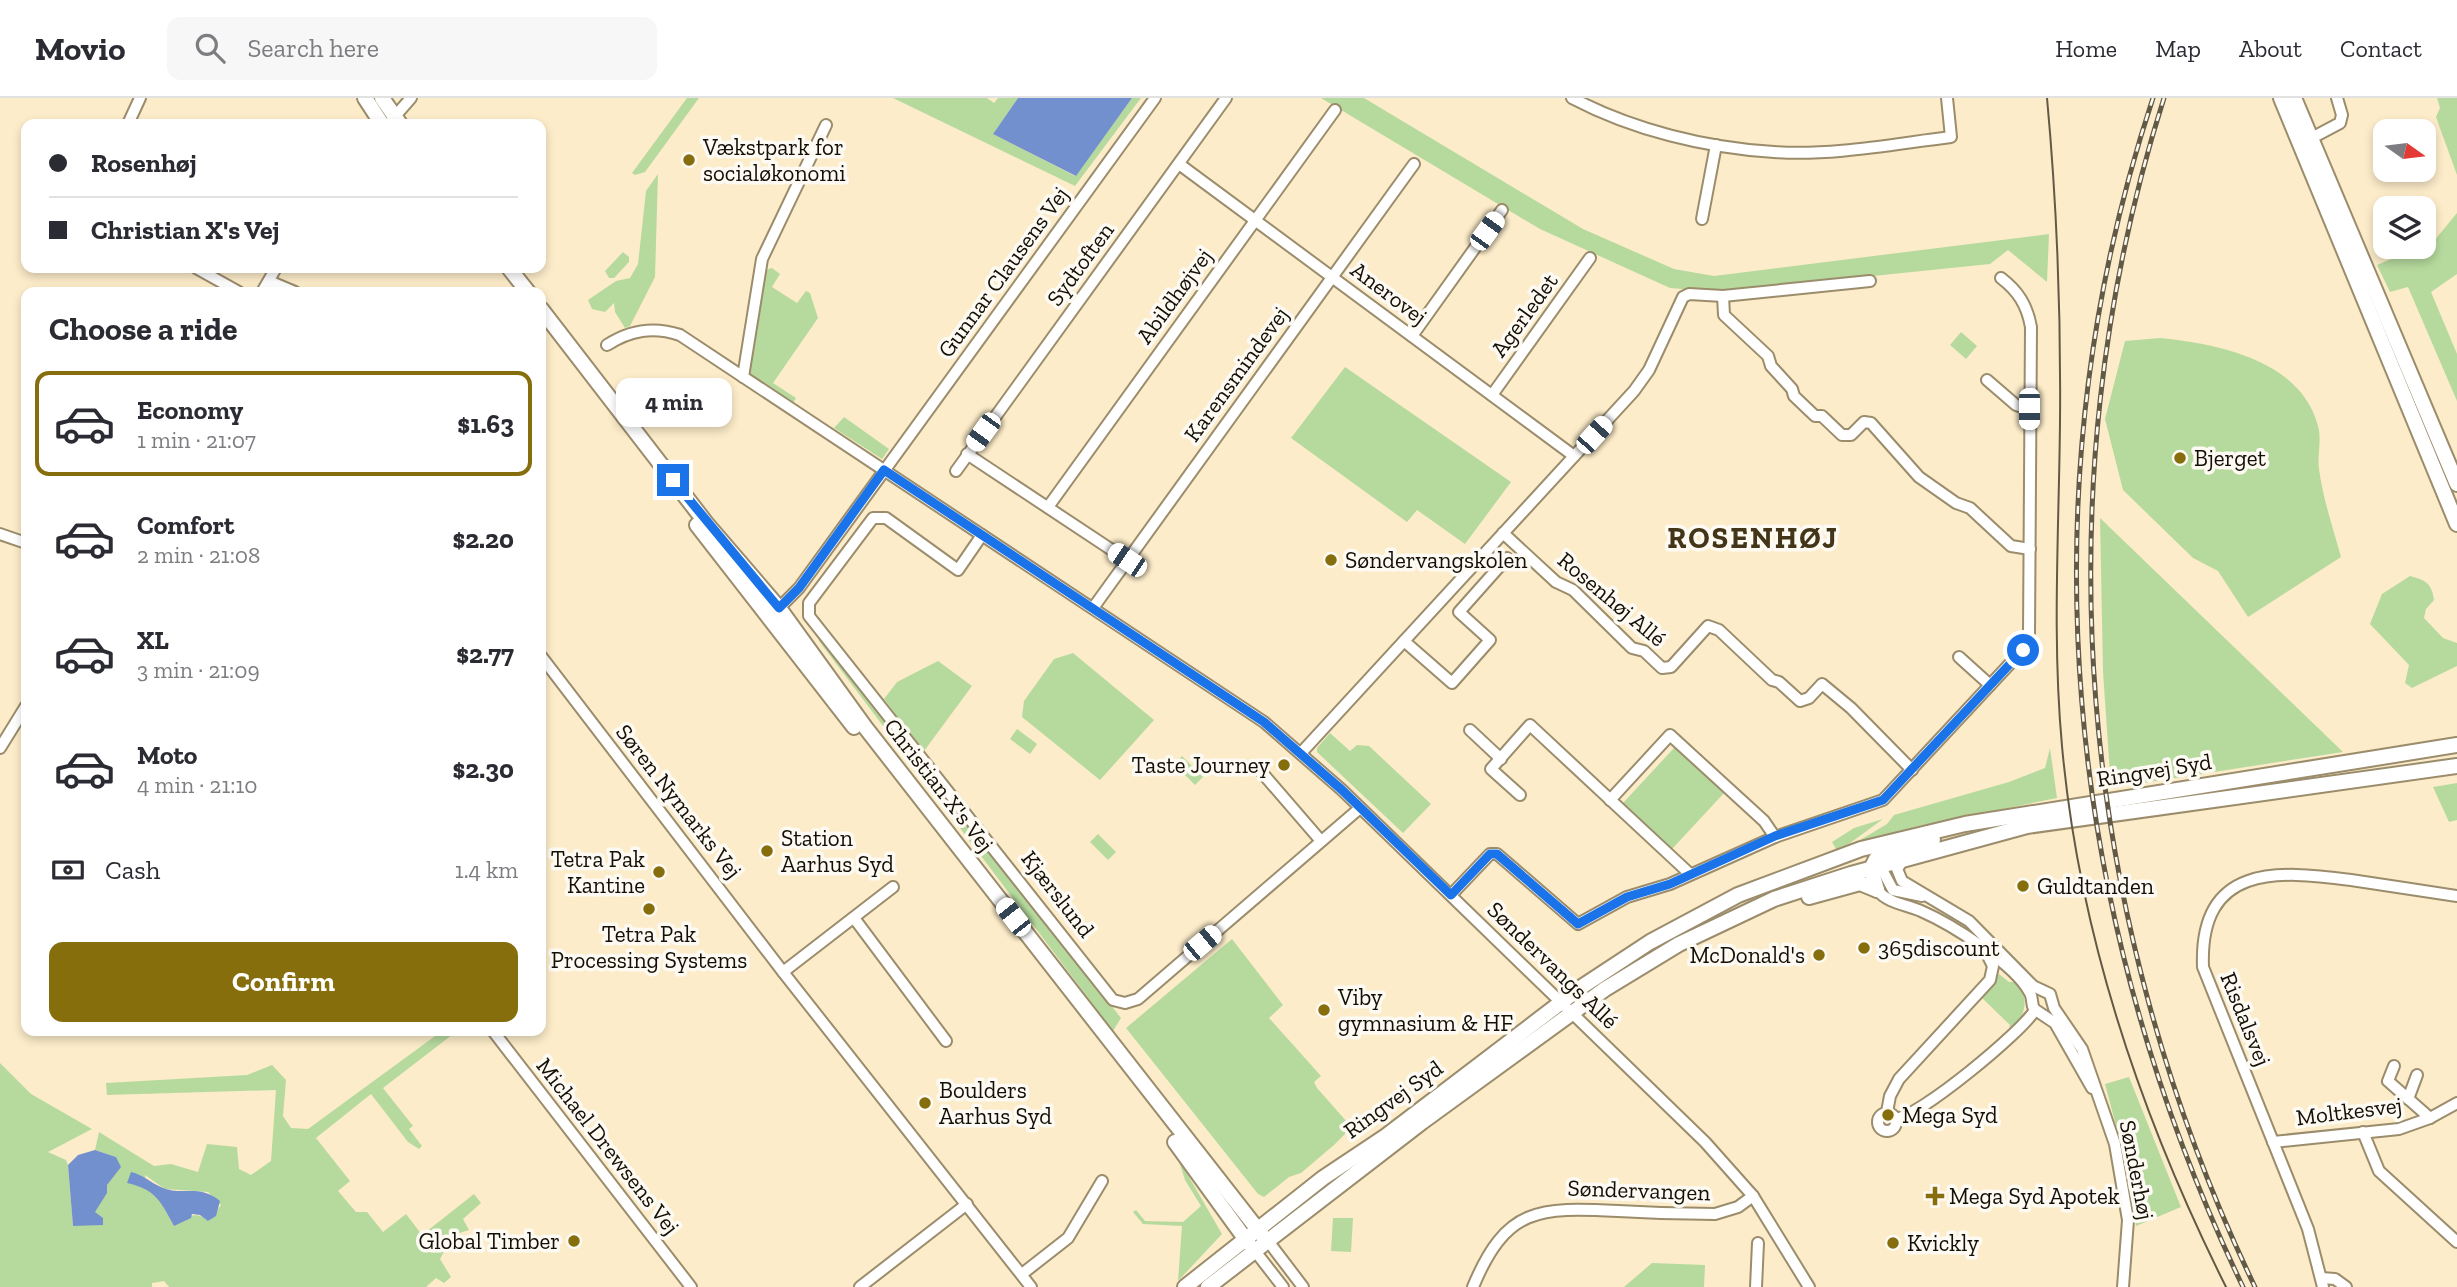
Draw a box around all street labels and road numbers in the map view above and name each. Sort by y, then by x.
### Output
street label: Gunnar Clausens Vej [932,181,1074,363]
street label: Sydtoften [1040,217,1120,311]
street label: Abildhøjvej [1130,243,1218,349]
street label: Anerovej [1345,255,1433,331]
street label: Agerledet [1484,267,1564,362]
street label: Karensmindevej [1178,301,1294,447]
street label: Rosenhøj Allé [1552,546,1672,652]
street label: Christian X's Vej [878,713,1000,857]
street label: Søren Nymarks Vej [610,718,748,884]
street label: Ringvej Syd [2095,747,2214,793]
street label: Kjærslund [1015,845,1101,943]
street label: Søndervangs Allé [1482,895,1624,1035]
street label: Risdalsvej [2215,968,2277,1070]
street label: Michael Drewsens Vej [531,1052,685,1240]
street label: Ringvej Syd [1338,1053,1448,1144]
street label: Moltkesvej [2294,1091,2404,1131]
street label: Sønderhøj [2114,1118,2160,1222]
street label: Søndervangen [1567,1174,1711,1206]

